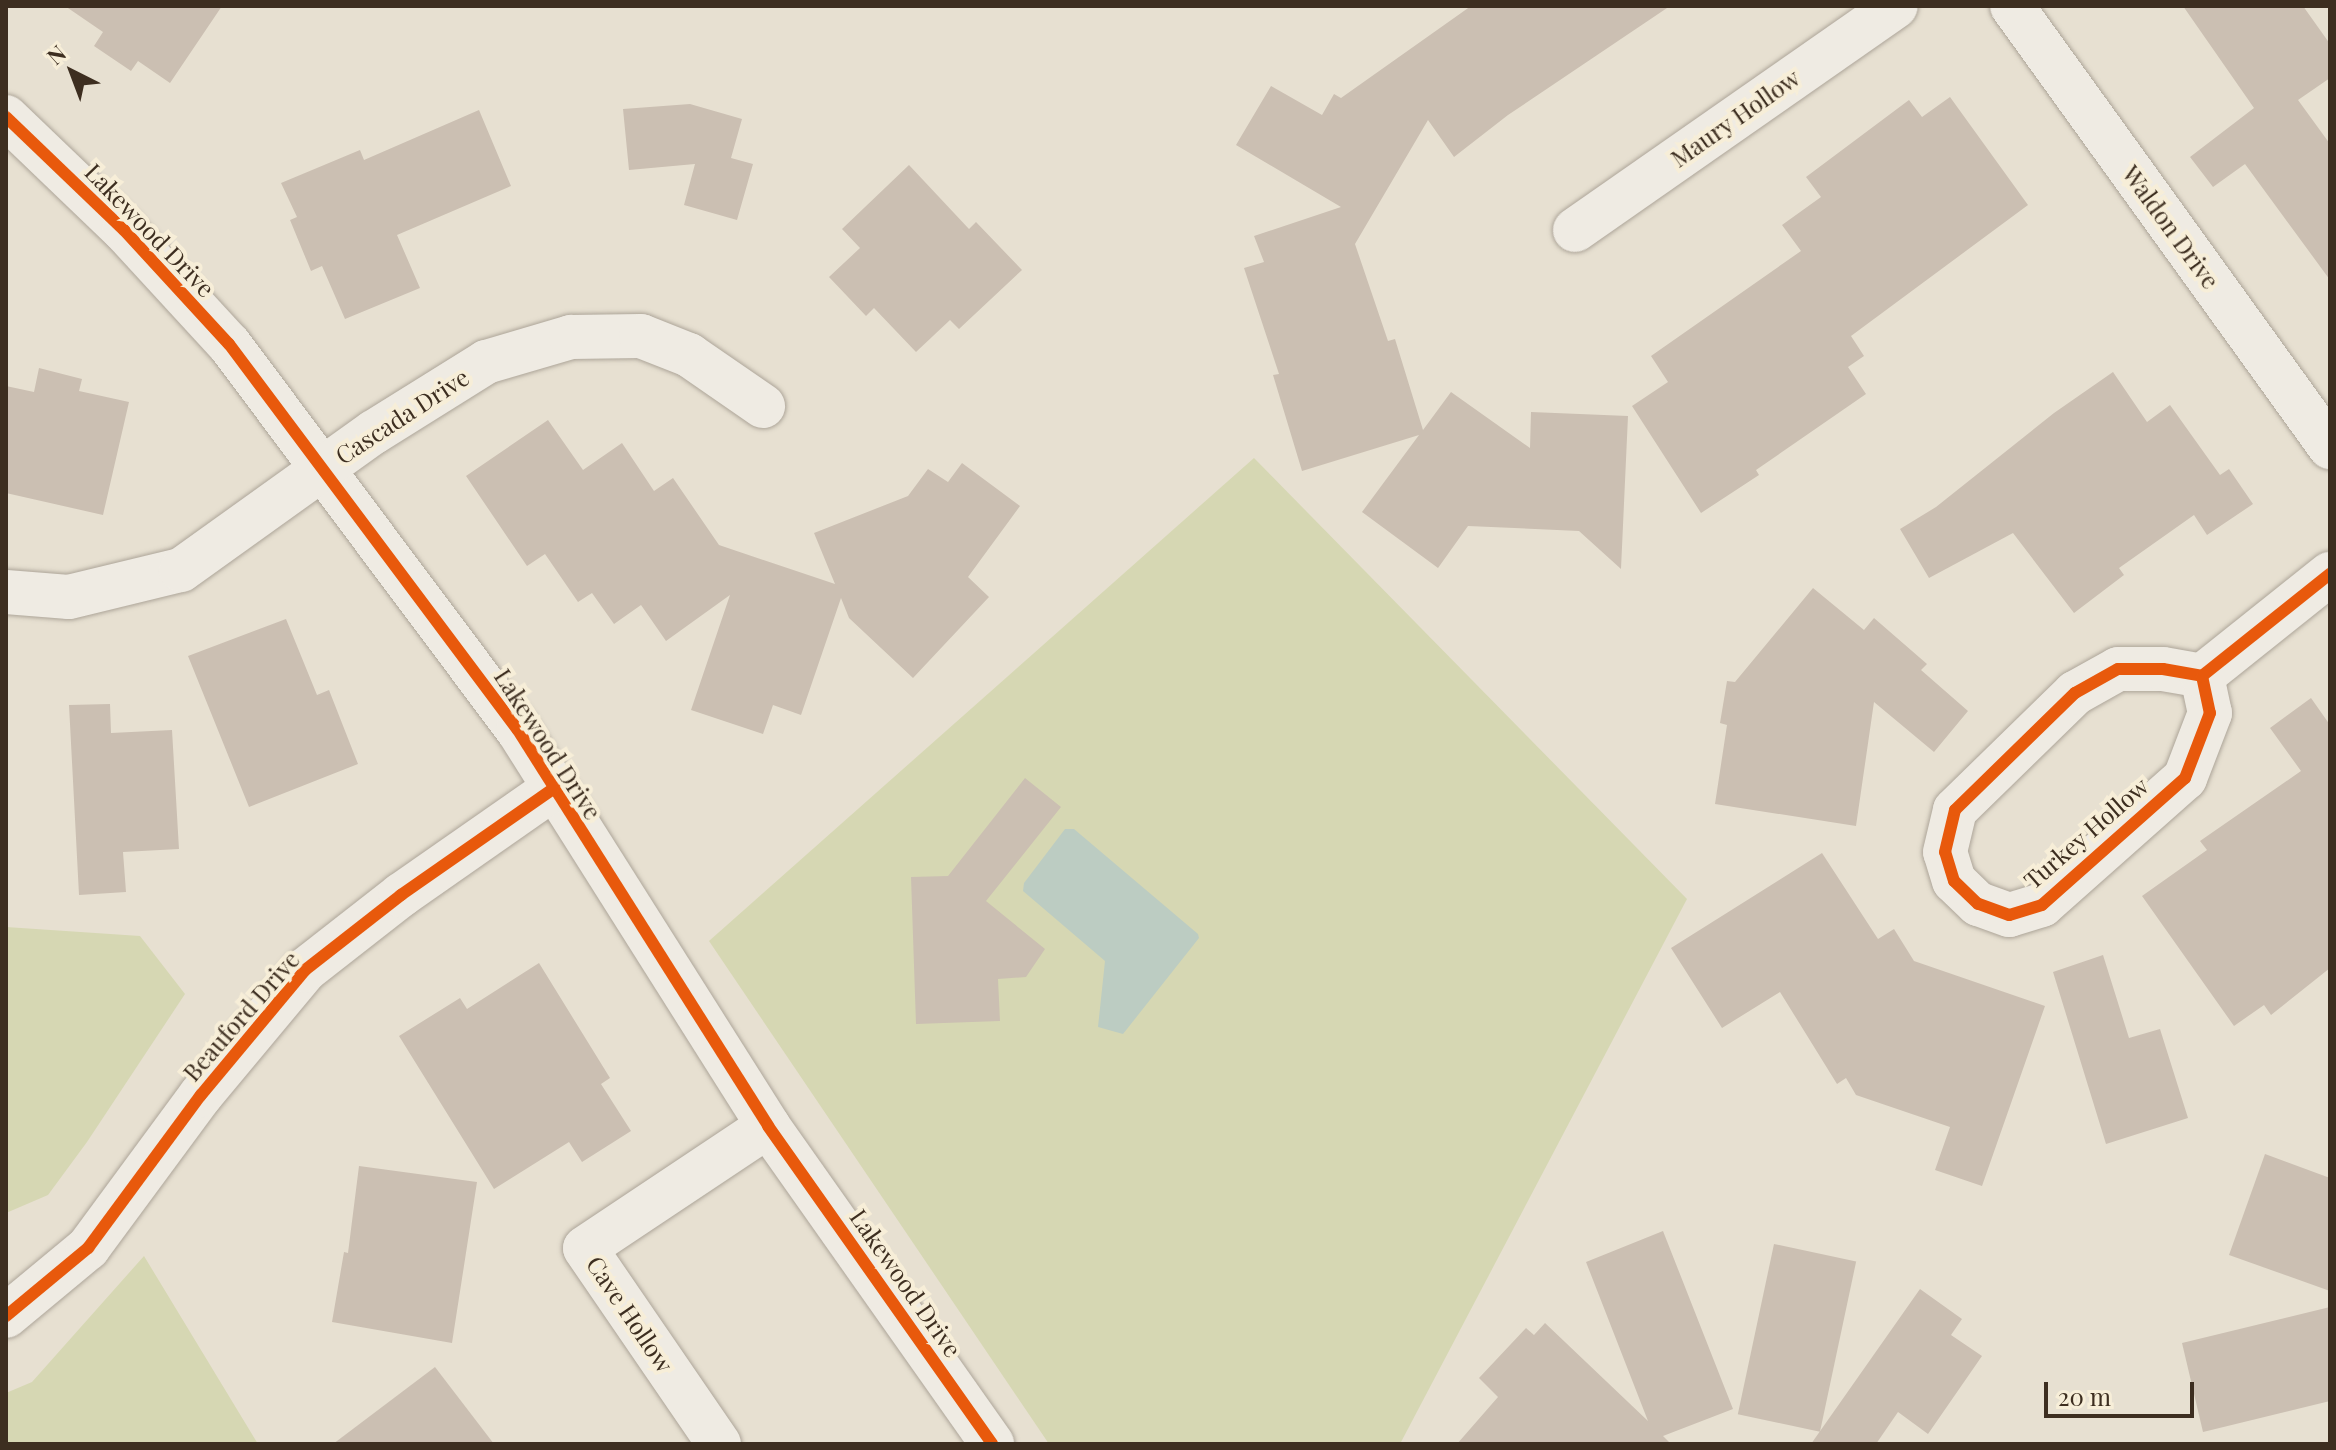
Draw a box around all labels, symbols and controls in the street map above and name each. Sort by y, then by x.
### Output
north arrow [32,32,112,112]
text: N [40,38,72,71]
street label: Maury Hollow [1665,63,1805,173]
street label: Lakewood Drive [79,157,221,303]
street label: Waldon Drive [2117,160,2225,294]
street label: Cascada Drive [330,362,474,470]
street label: Lakewood Drive [489,663,607,825]
street label: Turkey Hollow [2018,771,2154,895]
street label: Beauford Drive [177,945,305,1087]
street label: Lakewood Drive [844,1204,968,1362]
street label: Cave Hollow [581,1251,679,1377]
scale bar [2048,1366,2198,1416]
text: 20 m [2058,1380,2111,1412]

